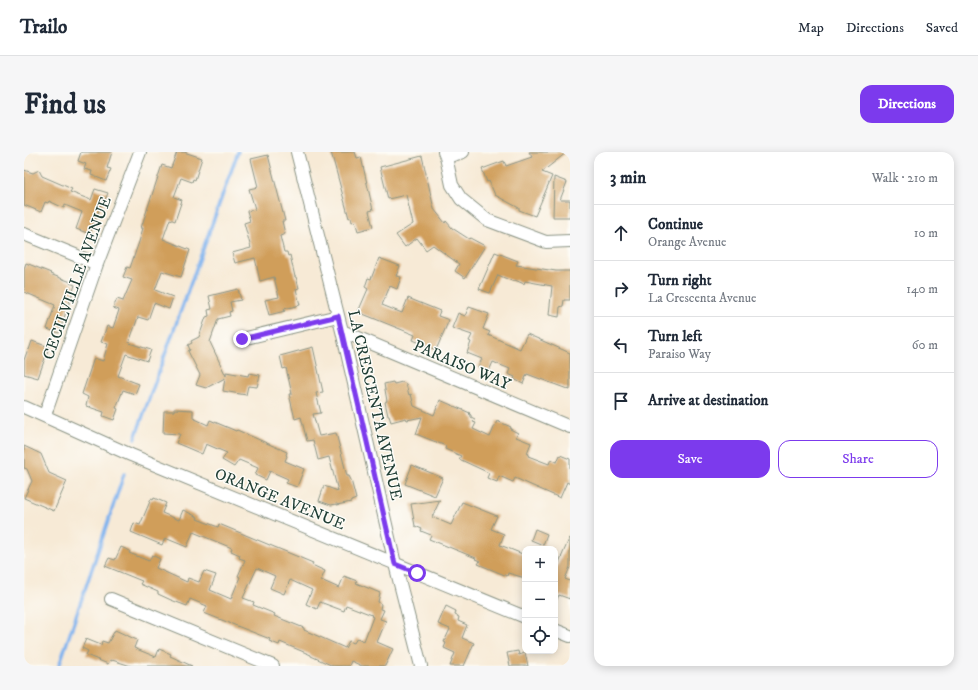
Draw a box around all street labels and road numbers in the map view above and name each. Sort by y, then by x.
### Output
street label: CECILVILLE AVENUE [38,194,116,362]
street label: LA CRESCENTA AVENUE [343,308,407,502]
street label: PARAISO WAY [410,336,515,395]
street label: ORANGE AVENUE [212,464,348,534]

